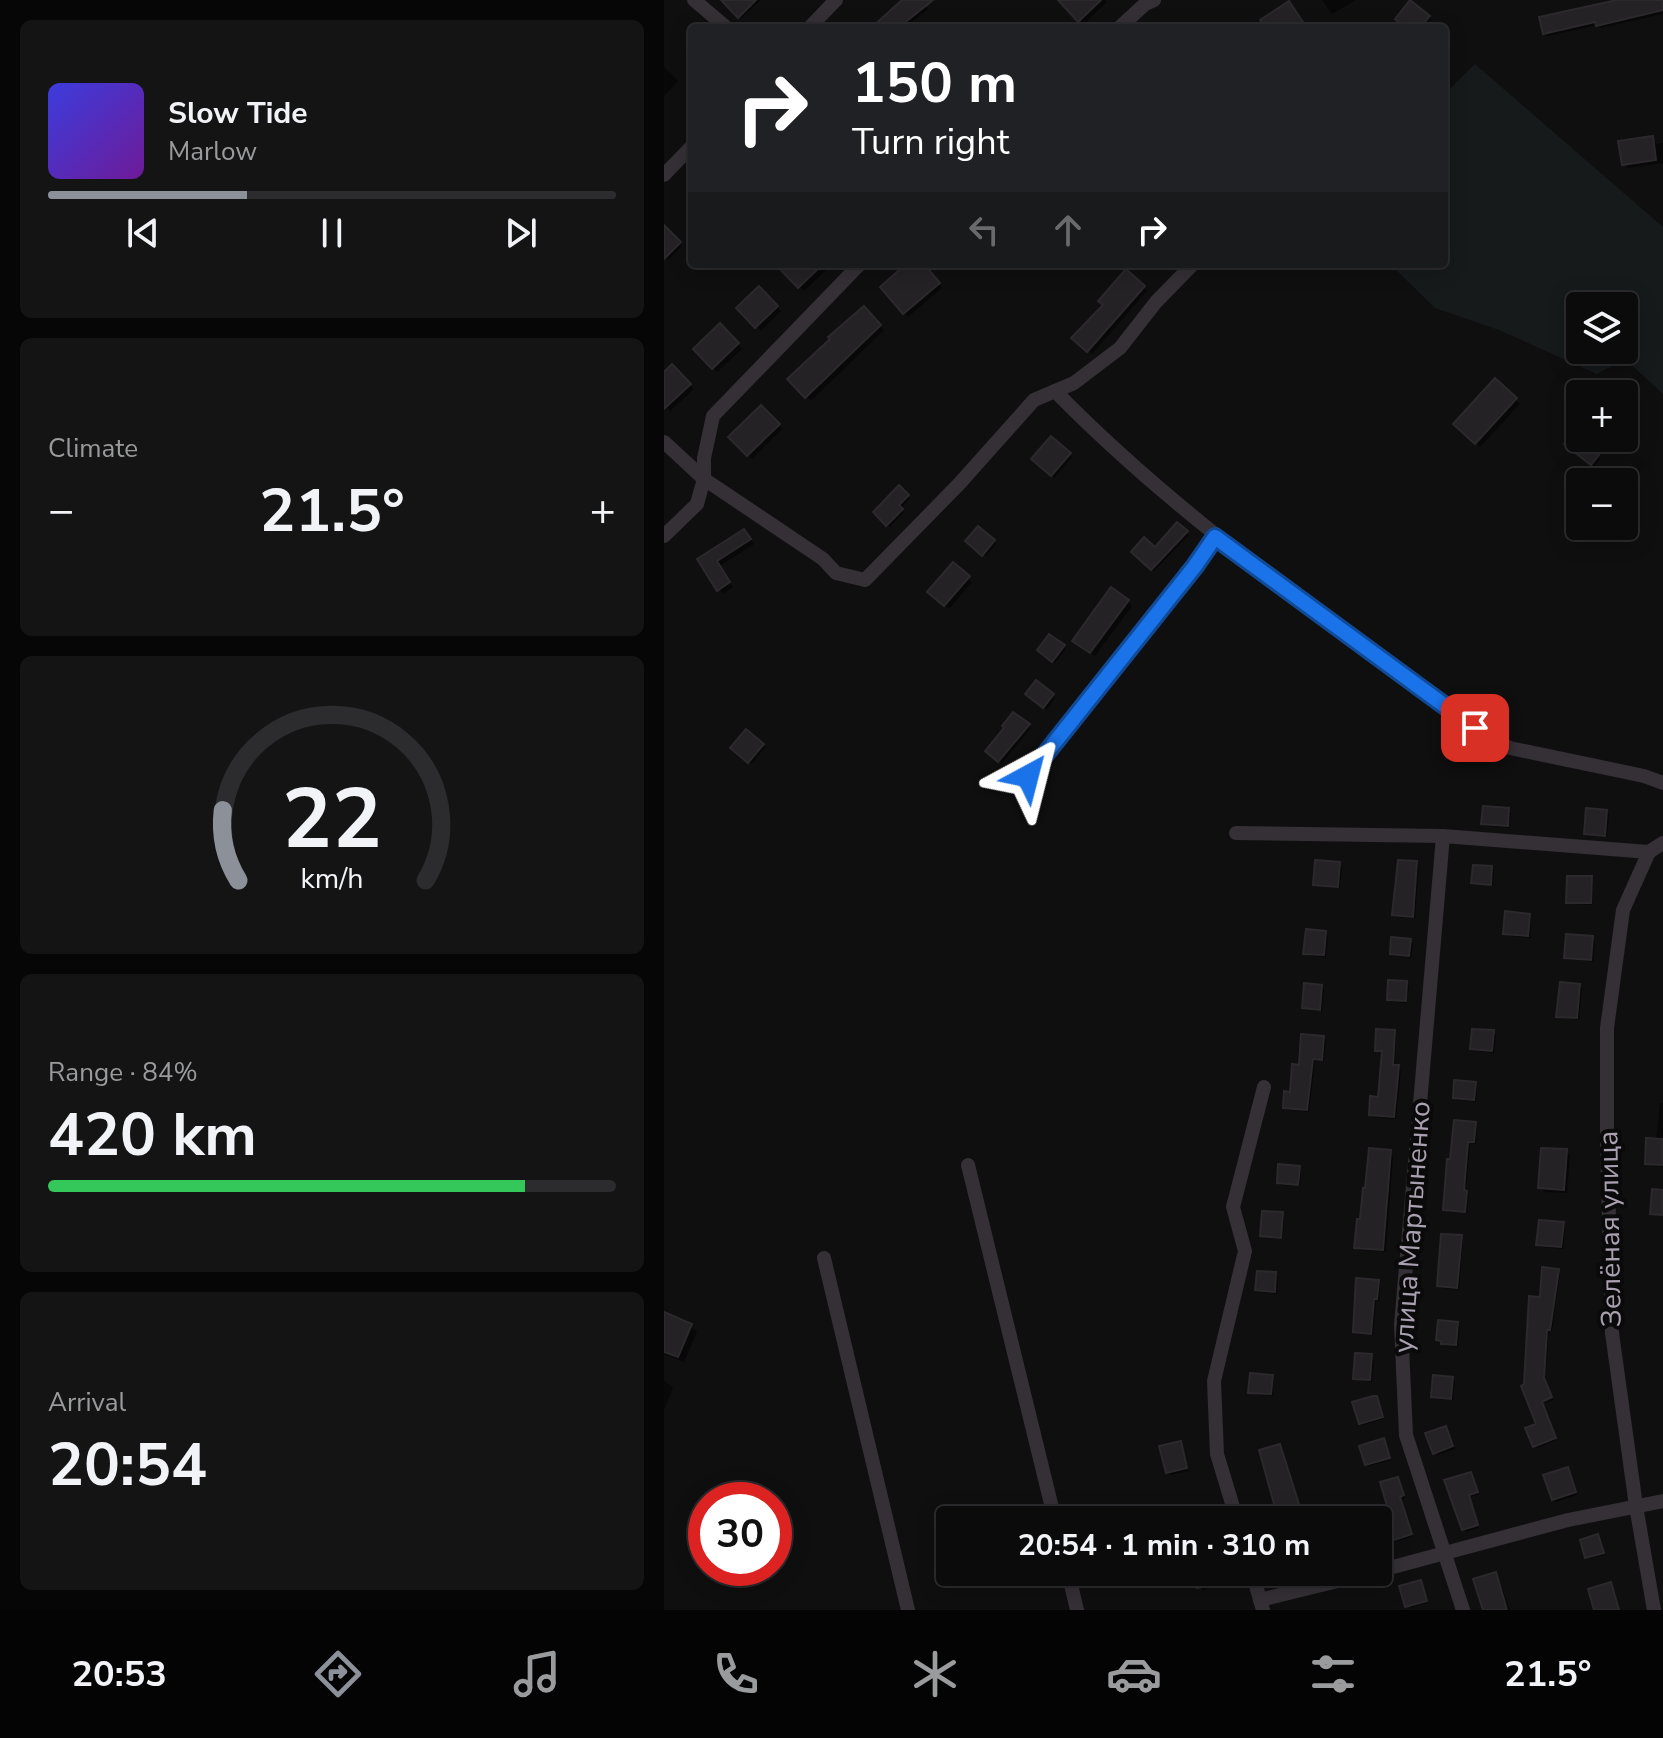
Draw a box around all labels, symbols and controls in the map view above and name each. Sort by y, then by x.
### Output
text: 150 m [852,45,1017,122]
icon: right [720,56,824,160]
text: Slow Tide [168,93,308,134]
text: Turn right [852,118,1009,167]
text: Marlow [168,134,257,169]
icon: left [962,208,1006,252]
icon: ahead [1046,208,1090,252]
icon: right [1130,208,1174,252]
icon: previous [121,211,165,255]
icon: pause [310,211,354,255]
icon: next [499,211,543,255]
map controls [1566,292,1638,540]
button: layers [1566,292,1638,364]
button: + [1566,380,1638,452]
text: Climate [48,431,138,466]
button: − [1566,468,1638,540]
text: 21.5° [259,470,405,552]
text: − [48,481,74,541]
text: + [590,481,616,541]
pin [1441,694,1509,762]
icon: arrive [1453,706,1497,750]
position arrow [986,734,1070,818]
text: 22 [282,763,382,876]
text: km/h [301,859,363,898]
text: Range · 84% [48,1055,198,1090]
text: 420 km [48,1094,257,1176]
street label: улица Мартыненко [1384,1100,1440,1354]
street label: Зелёная улица [1589,1131,1631,1327]
text: Arrival [48,1385,126,1420]
text: 20:54 [48,1424,207,1506]
speed limit sign: 30 [688,1482,792,1586]
text: 20:54 · 1 min · 310 m [1018,1525,1310,1566]
icon: directions [310,1646,366,1702]
icon: music [509,1646,565,1702]
icon: phone [708,1646,764,1702]
icon: climate [907,1646,963,1702]
icon: car [1106,1646,1162,1702]
icon: filters [1305,1646,1361,1702]
text: 20:53 [72,1650,167,1699]
text: 21.5° [1504,1650,1591,1699]

